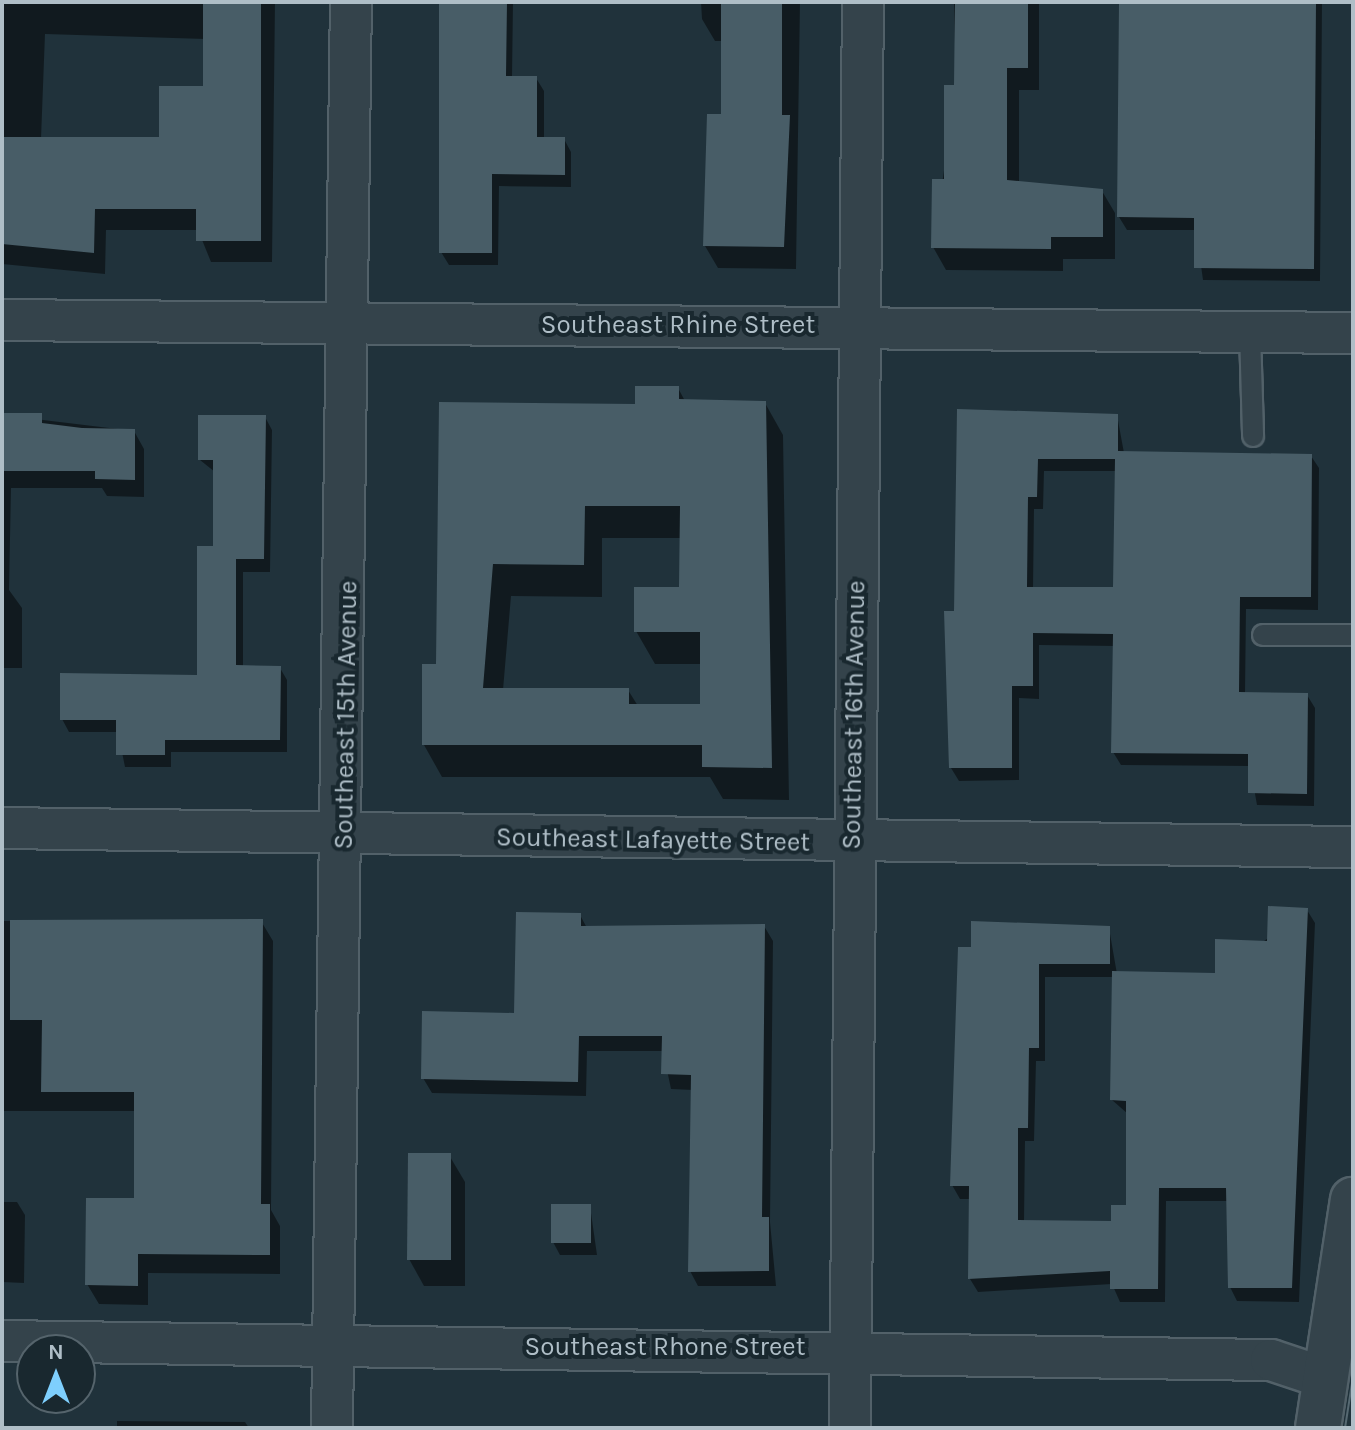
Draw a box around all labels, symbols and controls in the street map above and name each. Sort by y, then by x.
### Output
street label: Southeast Rhine Street [541,309,815,341]
street label: Southeast 15th Avenue [328,580,364,850]
street label: Southeast 16th Avenue [836,580,872,850]
street label: Southeast Lafayette Street [496,822,810,858]
street label: Southeast Rhone Street [525,1331,805,1363]
north arrow [16,1334,96,1414]
text: N [48,1339,64,1365]

